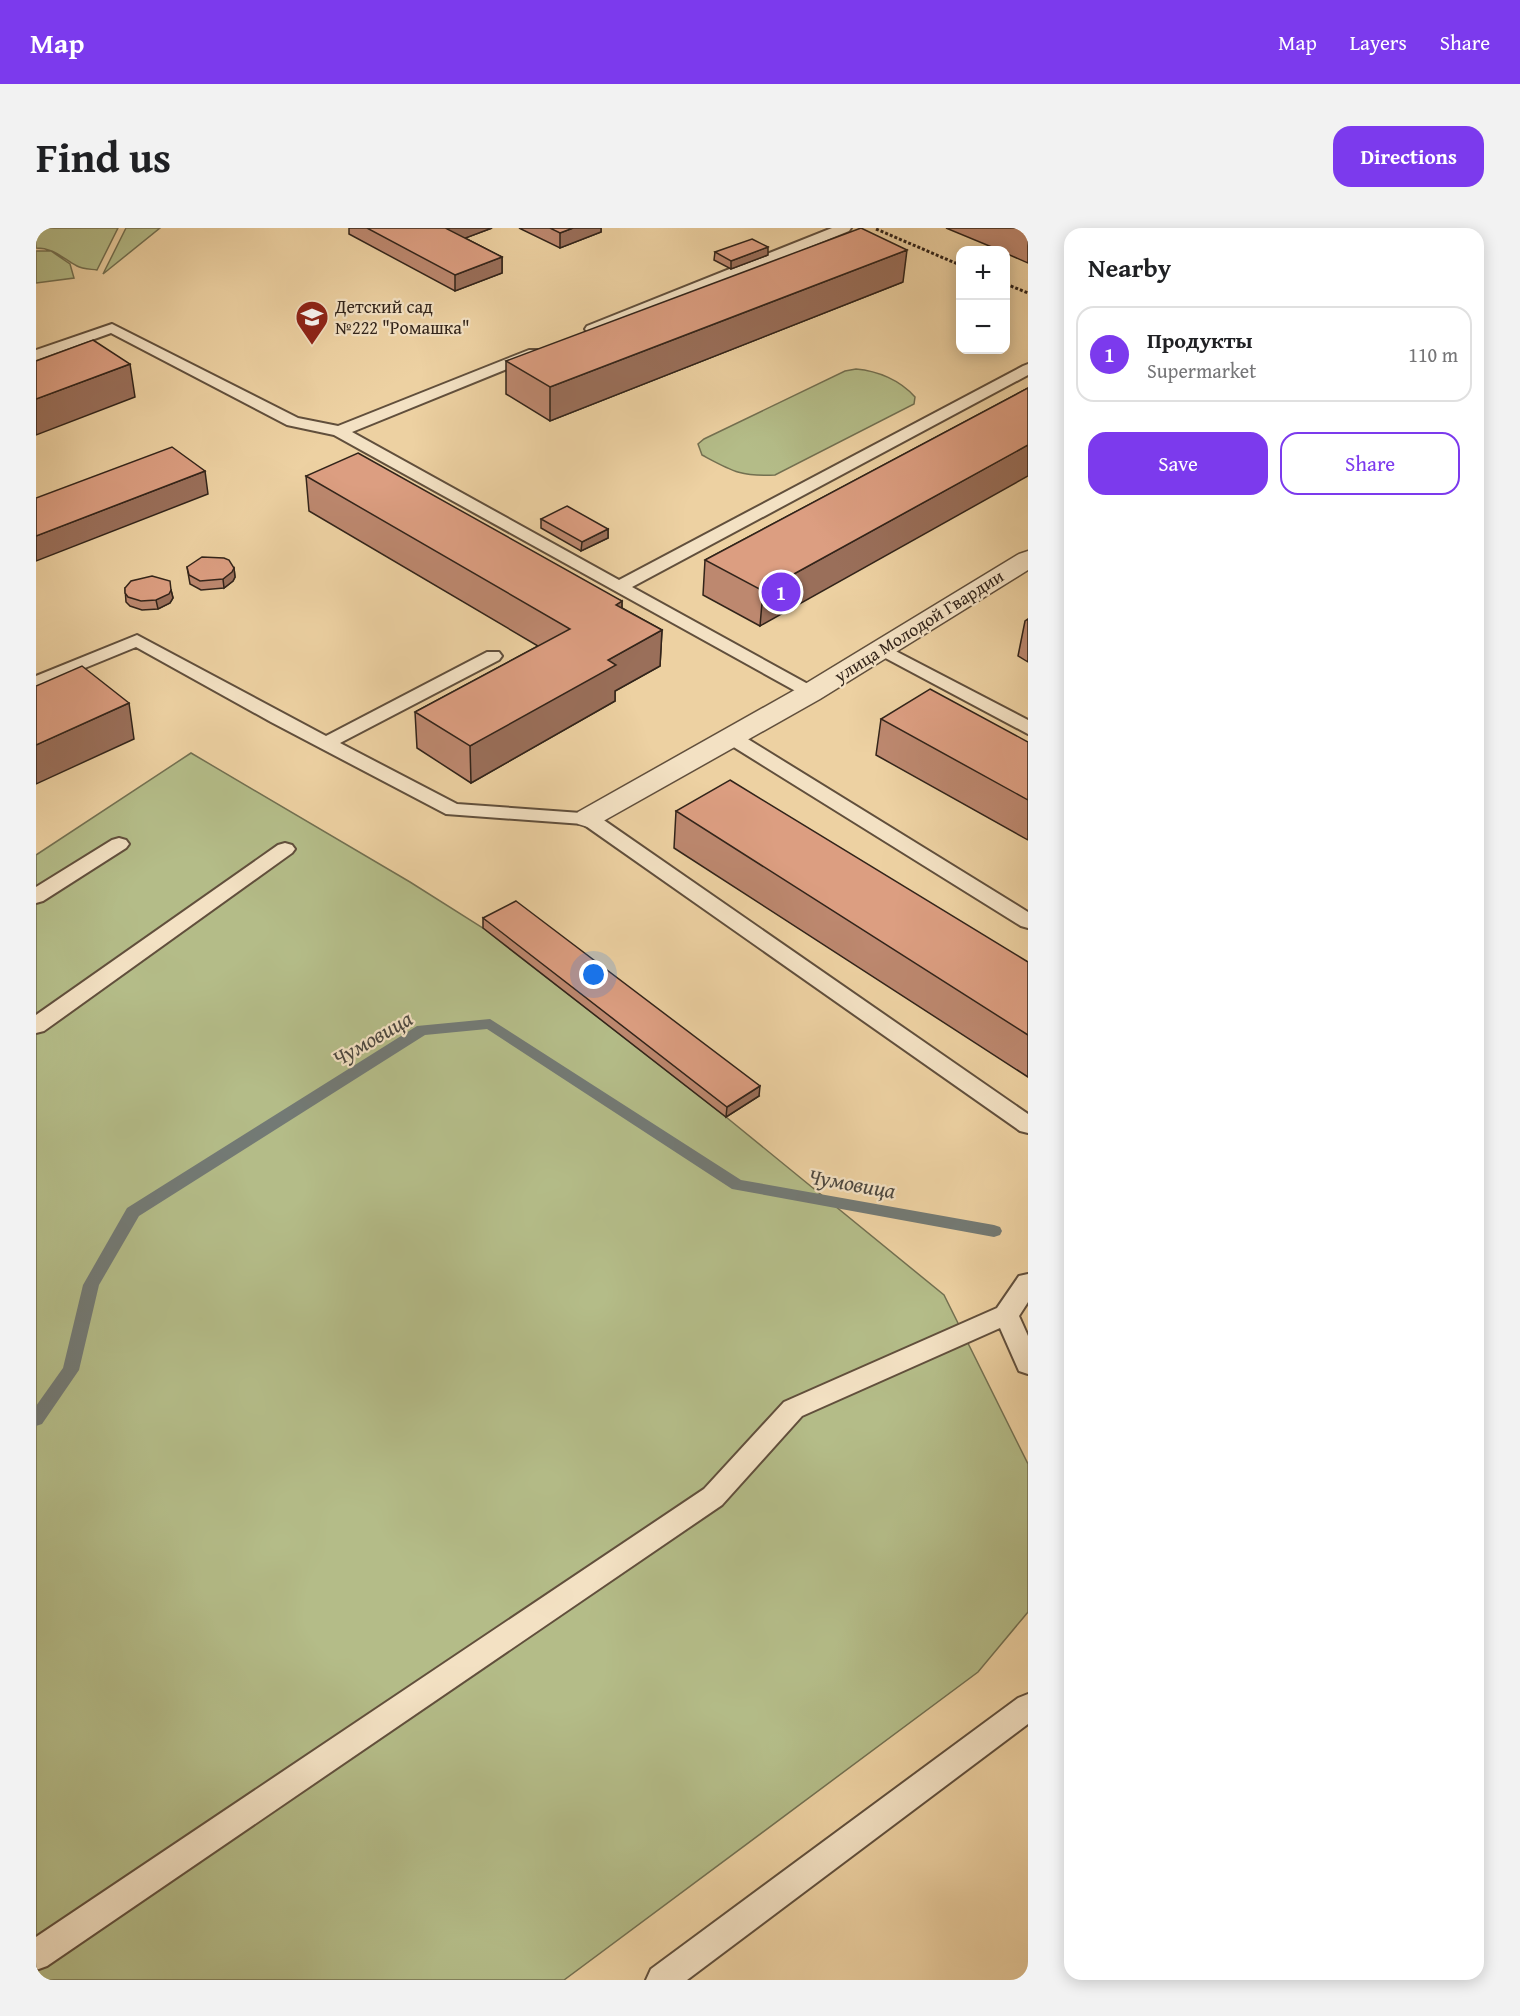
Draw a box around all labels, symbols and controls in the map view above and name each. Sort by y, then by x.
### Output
text: Map [30,22,84,63]
text: Map [1278,27,1317,58]
text: Layers [1350,27,1407,58]
text: Share [1440,27,1490,58]
text: Find us [36,126,171,187]
button: Directions [1333,126,1484,187]
map controls [956,246,1010,354]
button: + [956,246,1010,300]
text: Nearby [1088,248,1171,287]
place label: Детский сад №222 "Ромашка" [334,293,470,341]
school or university icon: Детский сад №222 "Ромашка" [294,299,330,346]
button: − [956,300,1010,354]
text: Продукты [1147,324,1253,356]
text: 1 [1104,340,1115,369]
text: 110 m [1408,340,1458,369]
text: Supermarket [1147,356,1256,385]
button: Save [1088,432,1268,495]
button: Share [1280,432,1460,495]
street label: улица Молодой Гвардии [828,562,1009,689]
pin: 1 [762,570,800,614]
your location [579,960,608,989]
water label: Чумовица [326,1002,418,1074]
water label: Чумовица [806,1160,898,1206]

